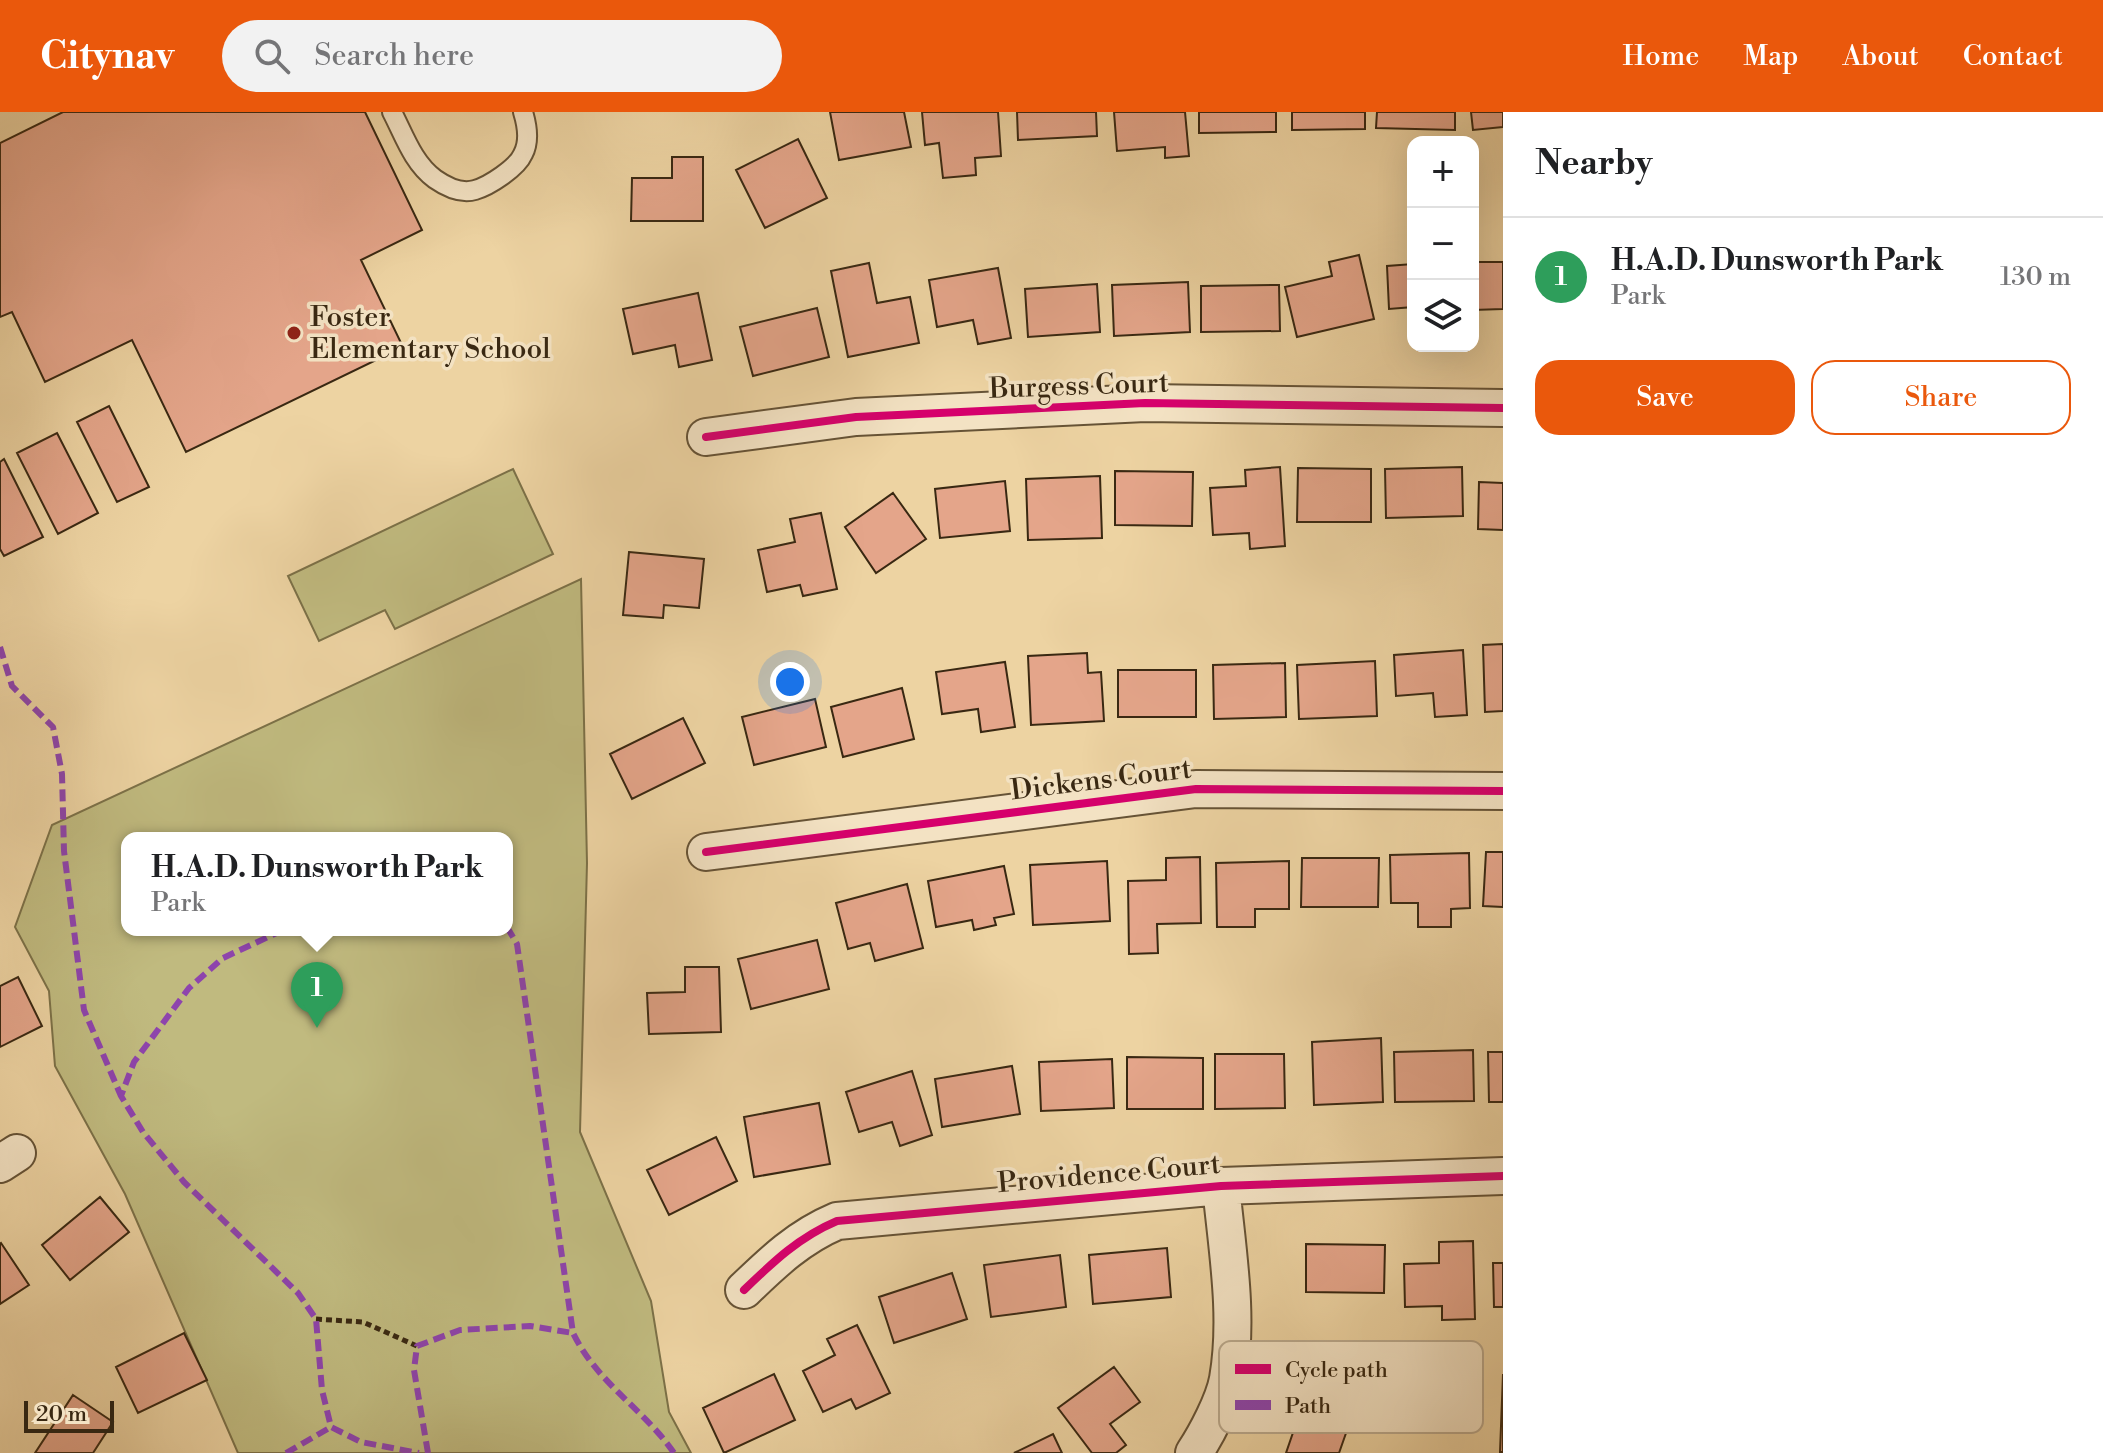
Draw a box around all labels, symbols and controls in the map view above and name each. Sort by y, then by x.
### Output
search box [222,20,782,92]
text: Citynav [40,33,174,80]
icon: search [250,34,294,78]
text: Search here [314,37,474,75]
text: Home [1623,39,1699,74]
text: Map [1743,39,1798,74]
text: About [1842,39,1919,74]
text: Contact [1963,39,2063,74]
map controls [1407,136,1479,352]
button: + [1407,136,1479,208]
text: Nearby [1535,143,1653,185]
button: − [1407,208,1479,280]
text: H.A.D. Dunsworth Park [1611,242,1943,280]
text: 1 [1555,261,1567,293]
text: 130 m [2000,261,2071,293]
button: layers [1407,280,1479,352]
text: Park [1611,280,1665,312]
place label: Foster Elementary School [310,300,551,367]
marker: Foster Elementary School [285,324,303,342]
button: Save [1535,360,1795,435]
button: Share [1811,360,2071,435]
street label: Burgess Court [988,365,1170,407]
your location [770,662,810,702]
street label: Dickens Court [1008,752,1194,808]
popup [121,832,513,936]
text: H.A.D. Dunsworth Park [151,849,483,887]
text: Park [151,887,205,919]
pin: 1 [291,962,343,1028]
street label: Providence Court [996,1147,1222,1201]
legend [1219,1341,1483,1433]
text: Cycle path [1285,1357,1388,1384]
text: Path [1285,1393,1331,1420]
scale bar [24,1397,114,1433]
text: 20 m [36,1401,87,1428]

